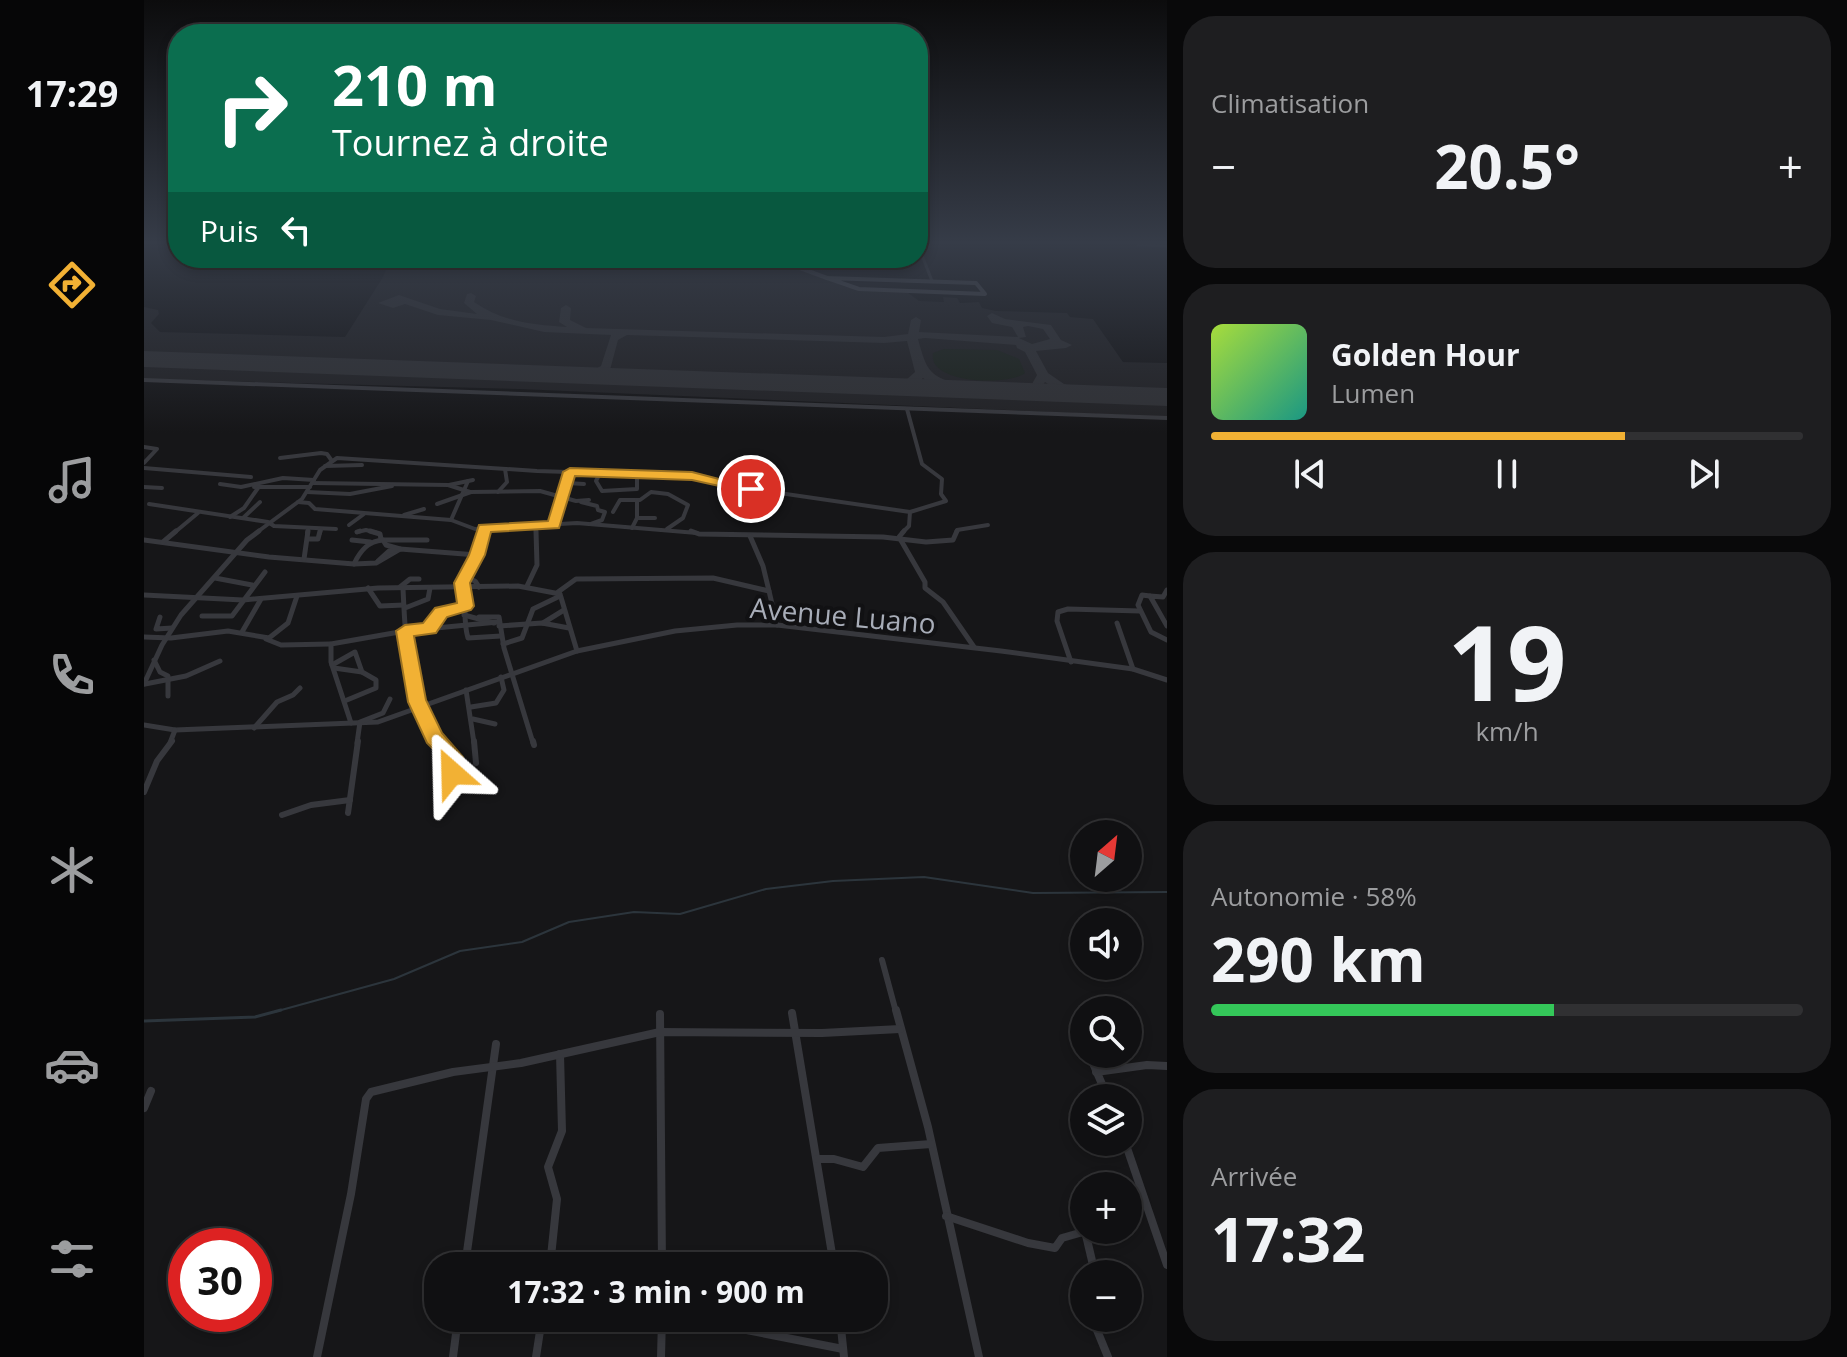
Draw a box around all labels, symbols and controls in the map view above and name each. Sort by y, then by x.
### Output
text: 210 m [332,46,498,122]
icon: right [200,56,304,160]
text: 17:29 [26,69,118,118]
text: Climatisation [1211,85,1369,121]
text: Tournez à droite [332,118,609,167]
text: 20.5° [1434,125,1580,207]
text: − [1211,136,1236,196]
text: + [1778,136,1803,196]
icon: left [274,208,318,252]
text: Puis [200,210,258,251]
icon: directions [44,257,100,313]
text: Golden Hour [1331,334,1520,375]
text: Lumen [1331,375,1415,411]
icon: music [44,452,100,508]
icon: previous [1288,452,1332,496]
icon: pause [1485,452,1529,496]
icon: next [1682,452,1726,496]
pin [717,455,785,523]
icon: arrive [729,467,773,511]
street label: Avenue Luano [749,588,937,642]
text: 19 [1448,590,1566,731]
icon: phone [44,647,100,703]
text: km/h [1475,713,1539,749]
position arrow [410,731,494,815]
north arrow [1070,820,1142,892]
map controls [1070,820,1142,1332]
icon: climate [44,842,100,898]
text: Autonomie · 58% [1211,878,1417,914]
button: sound [1070,908,1142,980]
text: 290 km [1211,918,1426,1000]
button: search [1070,996,1142,1068]
icon: car [44,1037,100,1093]
button: layers [1070,1084,1142,1156]
text: Arrivée [1211,1158,1297,1194]
button: + [1070,1172,1142,1244]
text: 17:32 [1211,1198,1365,1280]
speed limit sign: 30 [168,1228,272,1332]
icon: filters [44,1231,100,1287]
button: − [1070,1260,1142,1332]
text: 17:32 · 3 min · 900 m [507,1271,805,1312]

